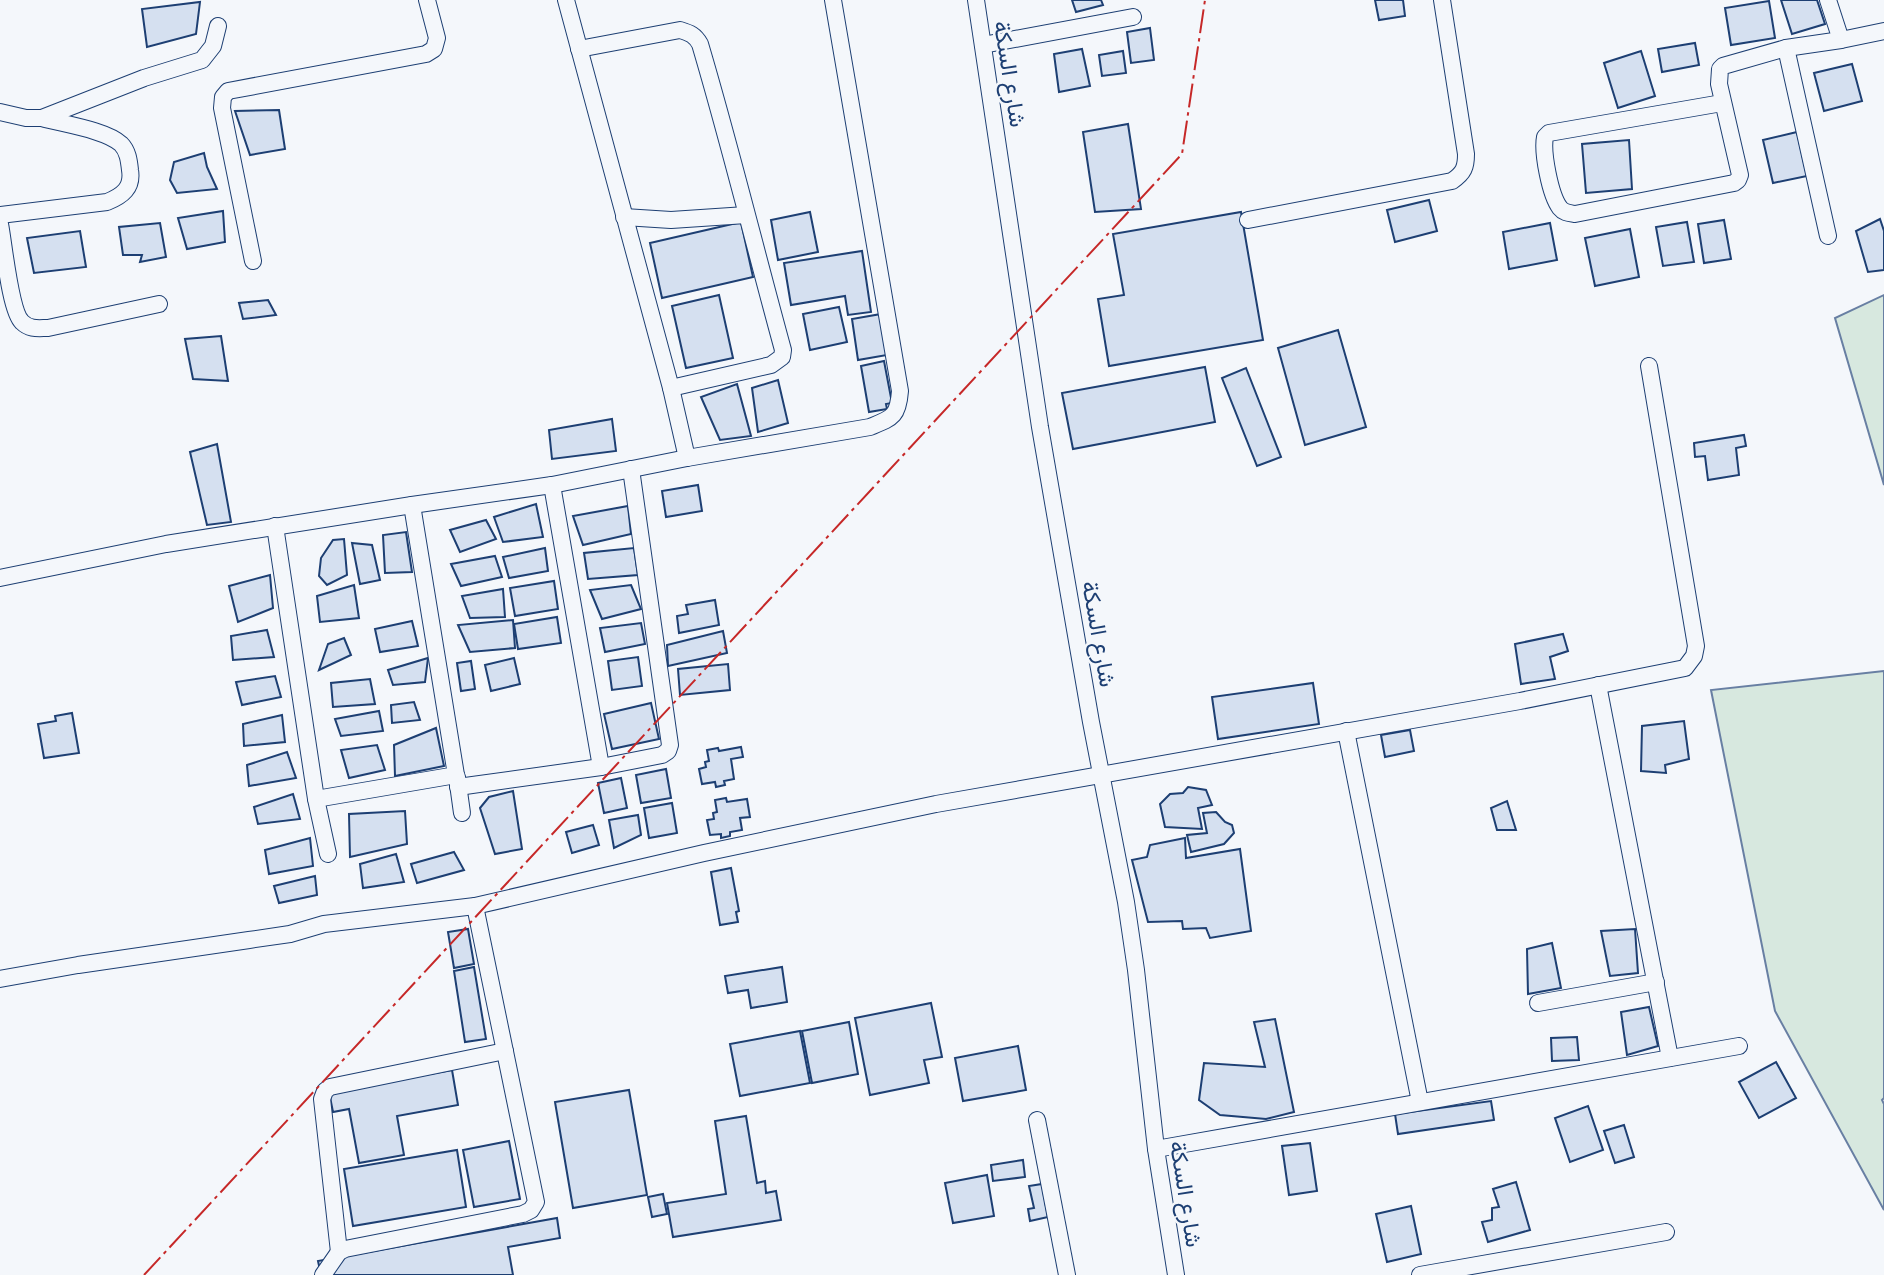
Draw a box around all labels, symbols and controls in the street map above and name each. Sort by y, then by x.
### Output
street label: شارع السكة [986,18,1035,129]
street label: شارع السكة [1074,578,1125,690]
street label: شارع السكة [1162,1138,1211,1249]

